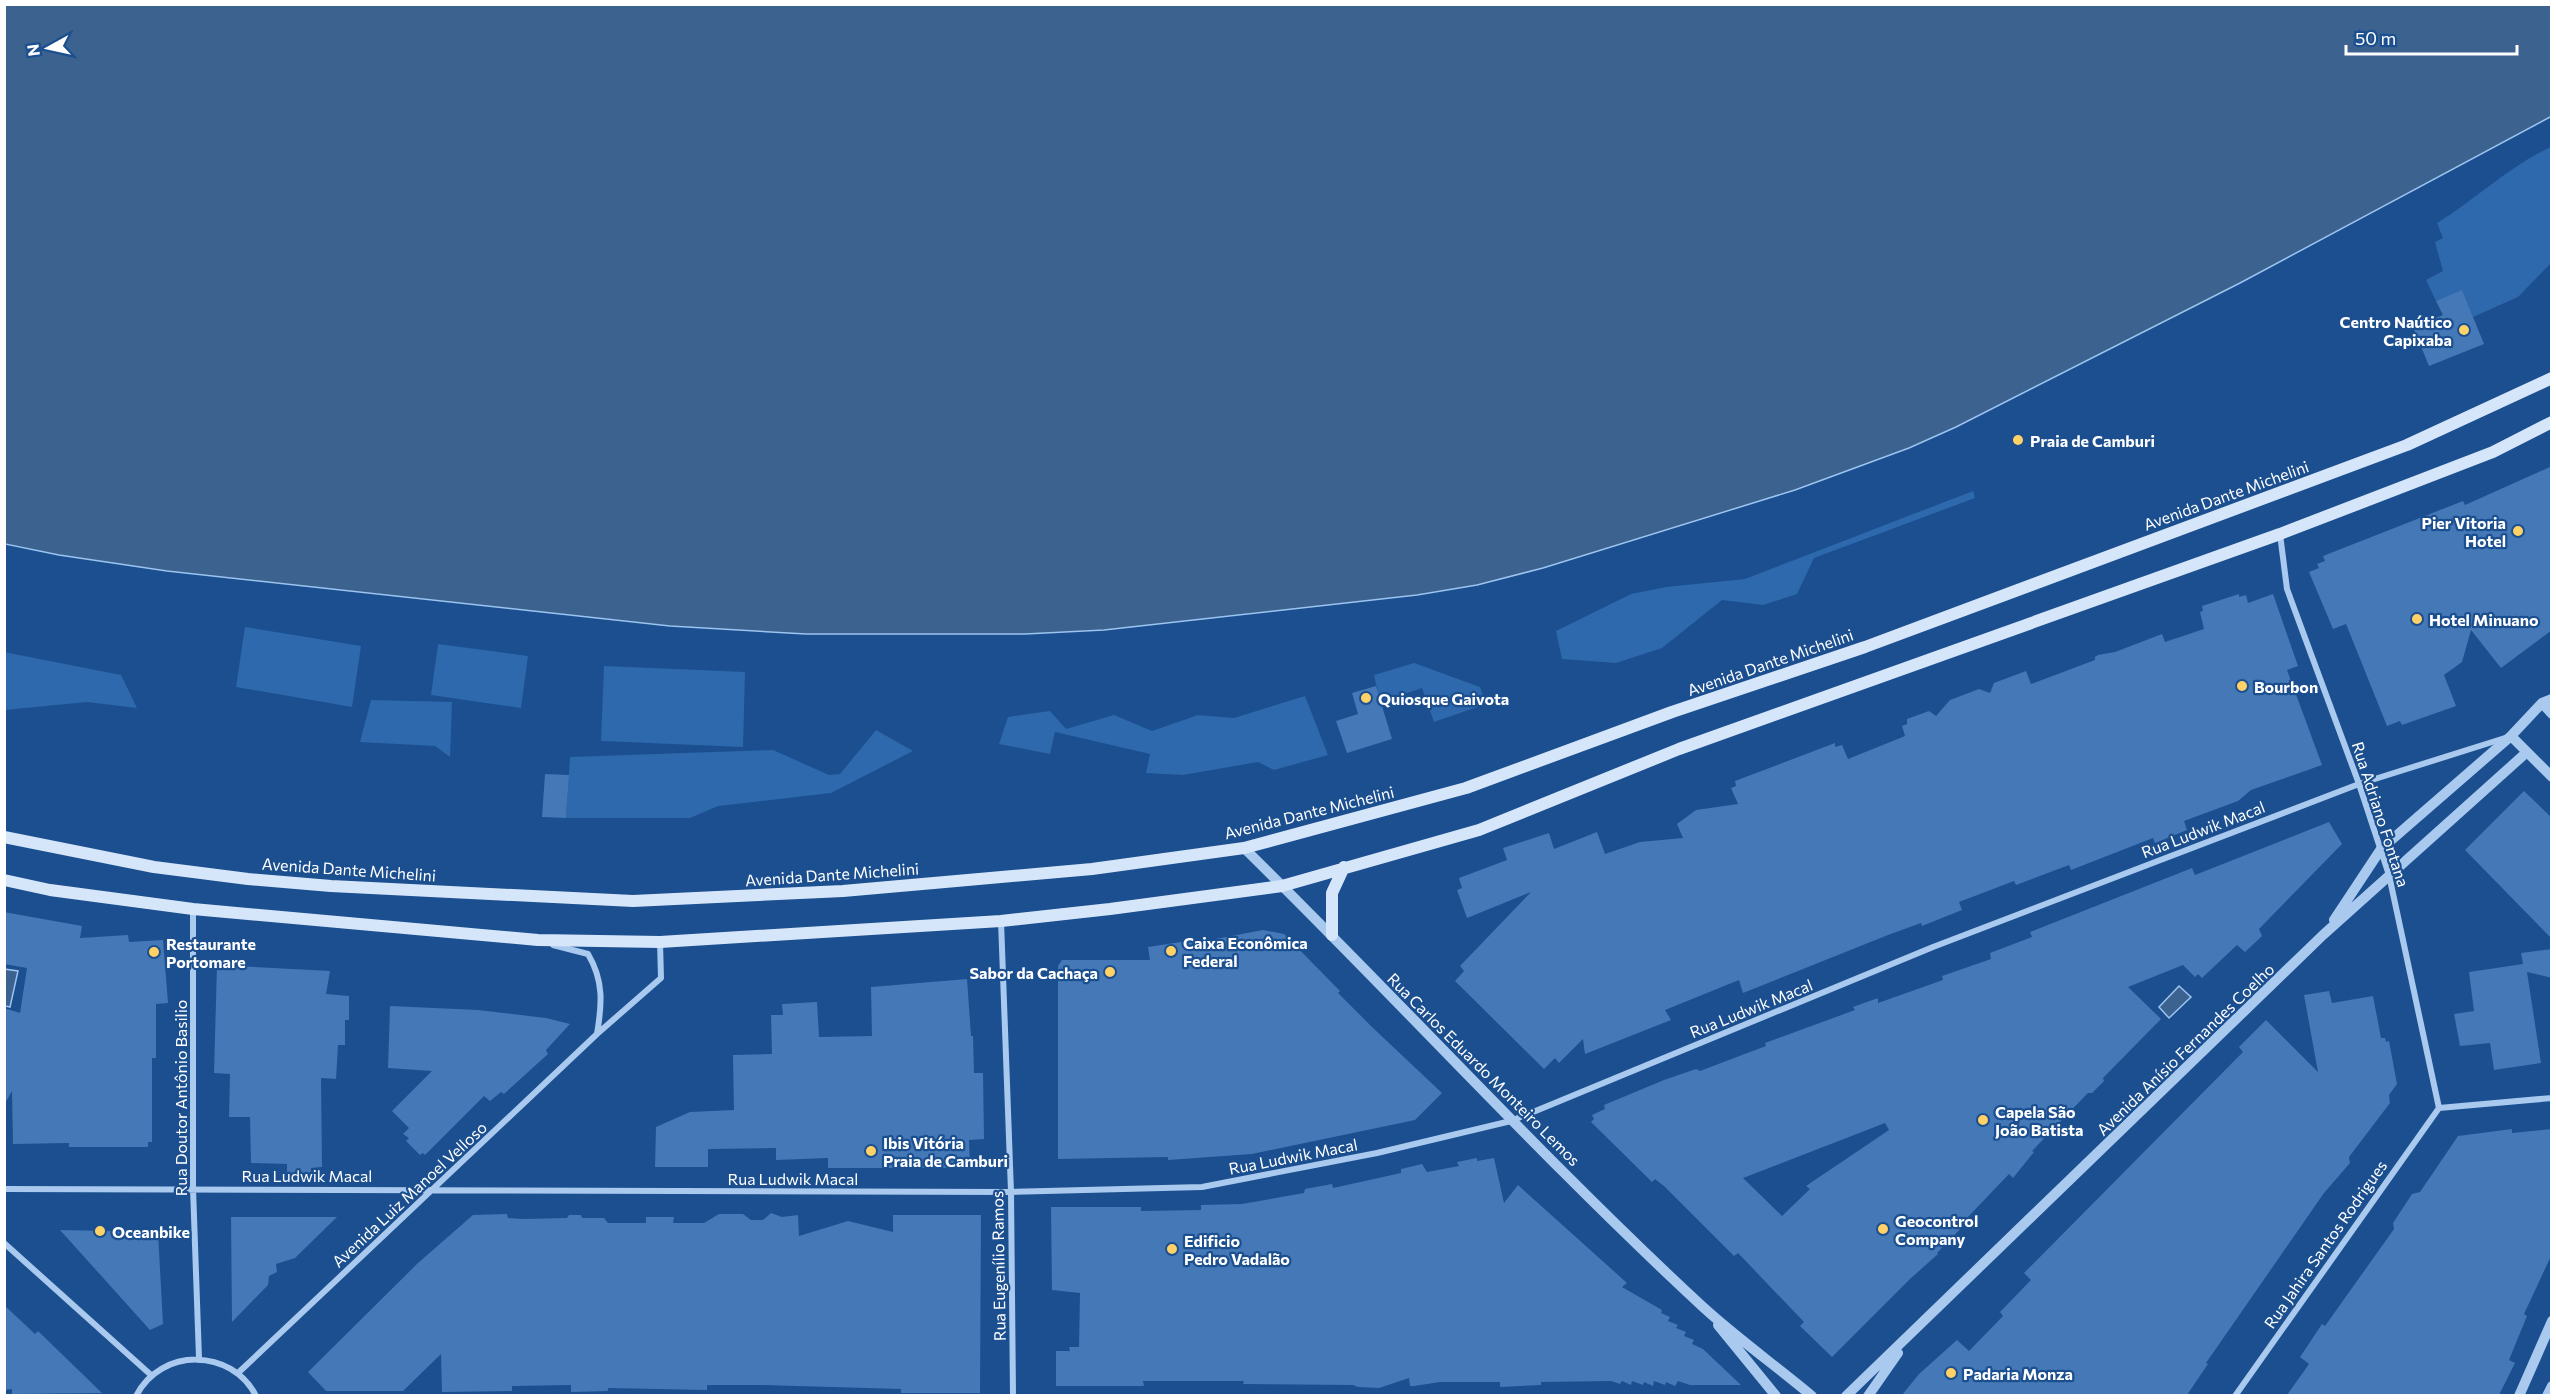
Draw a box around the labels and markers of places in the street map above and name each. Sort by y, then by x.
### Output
place label: Centro Naútico Capixaba [2340,312,2452,349]
marker: Centro Naútico Capixaba [2457,323,2471,337]
place label: Praia de Camburi [2030,431,2155,450]
marker: Praia de Camburi [2011,433,2025,447]
place label: Pier Vitoria Hotel [2422,513,2506,550]
marker: Pier Vitoria Hotel [2511,524,2525,538]
place label: Hotel Minuano [2429,610,2539,629]
marker: Hotel Minuano [2410,612,2424,626]
place label: Bourbon [2254,677,2318,696]
marker: Bourbon [2235,679,2249,693]
place label: Quiosque Gaivota [1378,689,1509,708]
marker: Quiosque Gaivota [1359,691,1373,705]
place label: Caixa Econômica Federal [1183,933,1308,970]
place label: Restaurante Portomare [166,934,256,971]
marker: Caixa Econômica Federal [1164,944,1178,958]
marker: Restaurante Portomare [147,945,161,959]
place label: Sabor da Cachaça [969,963,1098,982]
marker: Sabor da Cachaça [1103,965,1117,979]
place label: Capela São João Batista [1995,1102,2083,1139]
marker: Capela São João Batista [1976,1113,1990,1127]
place label: Ibis Vitória Praia de Camburi [883,1133,1008,1170]
marker: Ibis Vitória Praia de Camburi [864,1144,878,1158]
place label: Geocontrol Company [1895,1211,1978,1248]
place label: Oceanbike [112,1222,190,1241]
marker: Geocontrol Company [1876,1222,1890,1236]
marker: Oceanbike [93,1224,107,1238]
place label: Edificio Pedro Vadalão [1184,1231,1290,1268]
marker: Edificio Pedro Vadalão [1165,1242,1179,1256]
place label: Padaria Monza [1963,1364,2073,1383]
marker: Padaria Monza [1944,1366,1958,1380]

